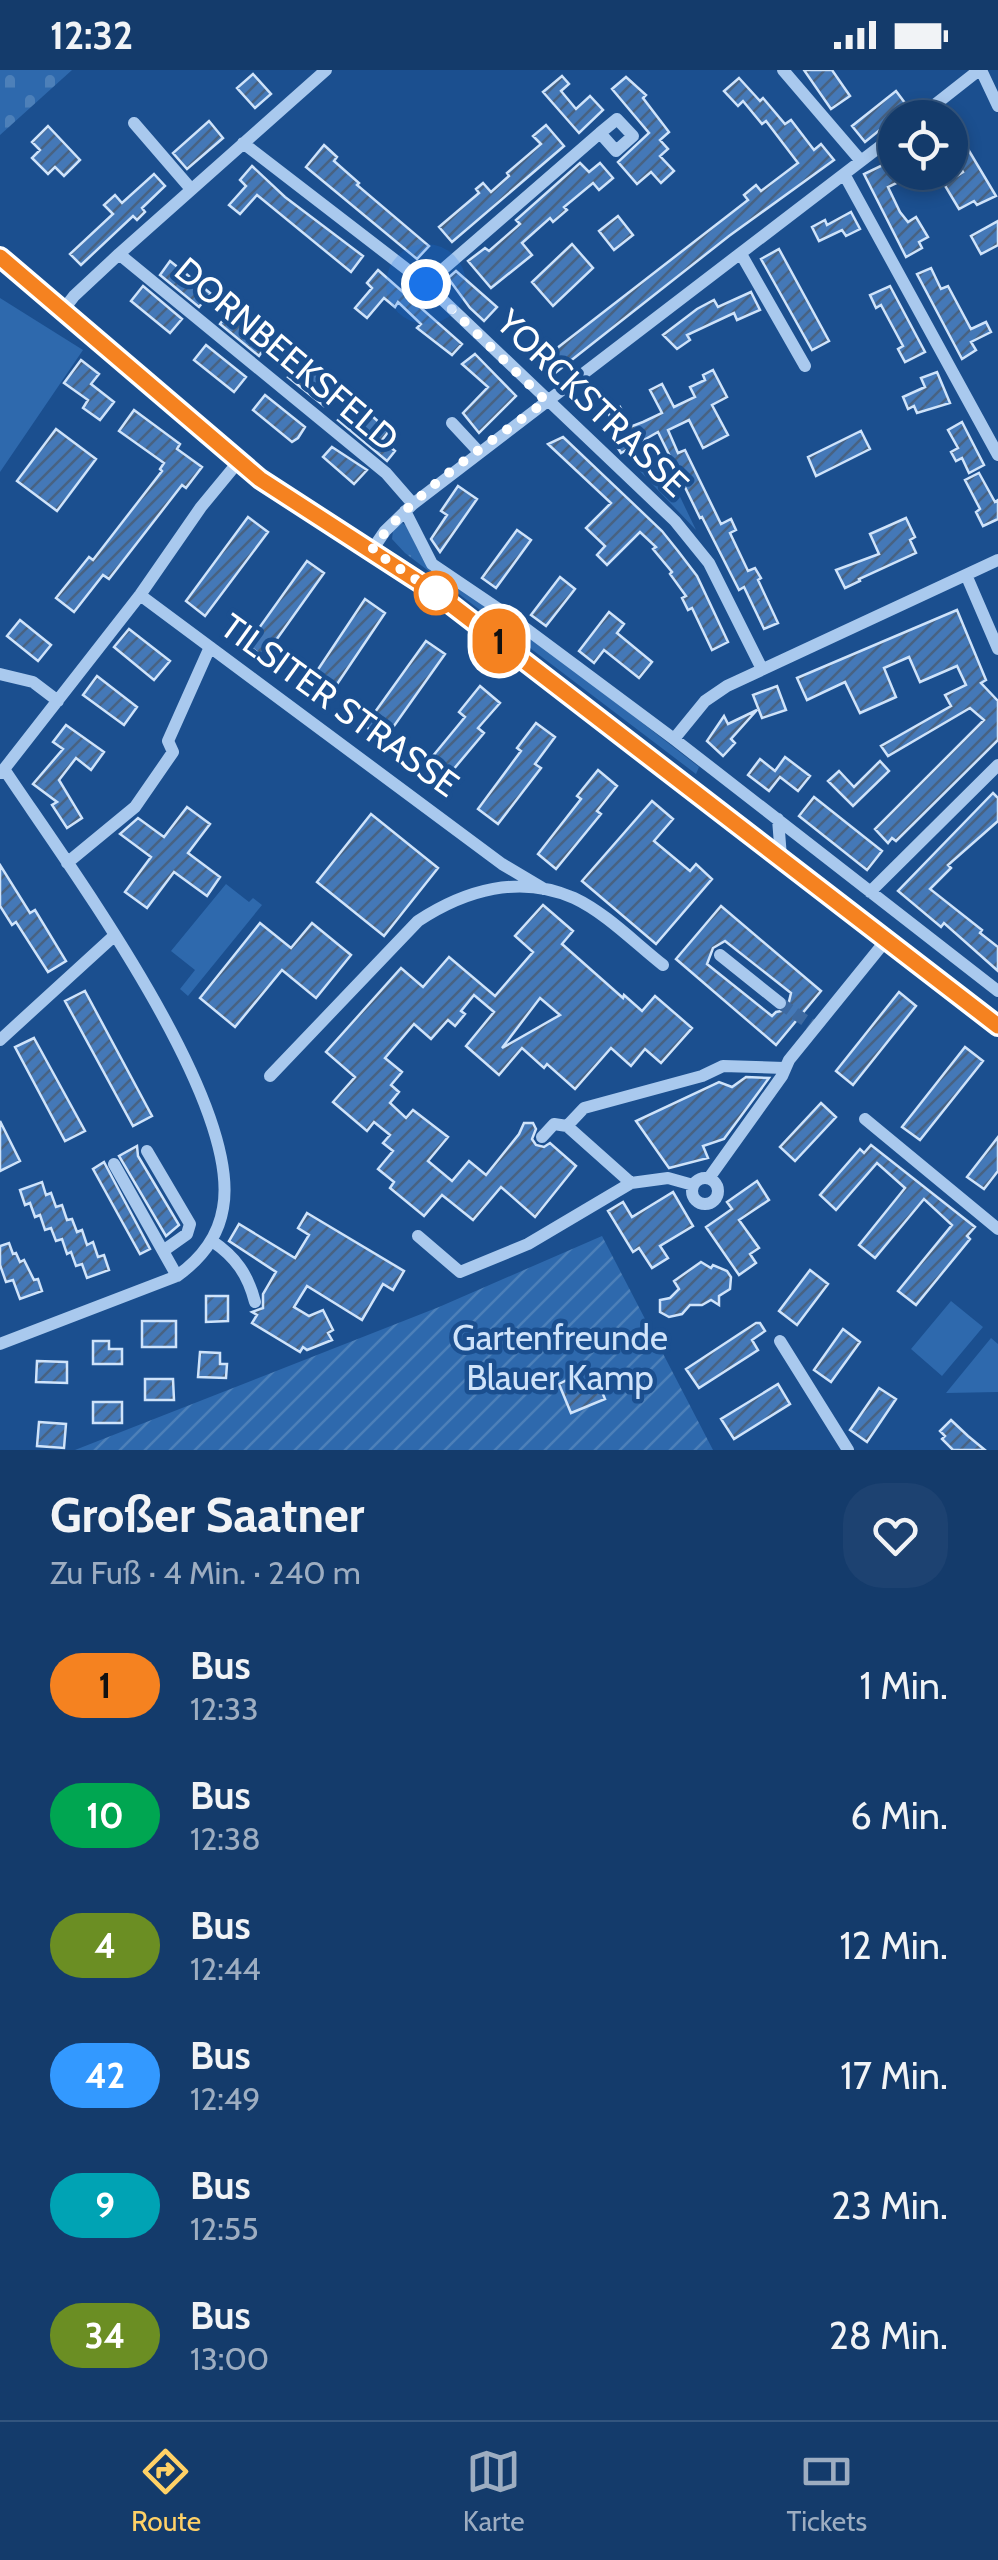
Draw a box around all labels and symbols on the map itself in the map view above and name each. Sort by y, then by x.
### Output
street label: DORNBEEKSFELD [166,248,408,460]
your location [401,259,451,309]
street label: YORCKSTRASSE [487,300,698,505]
unlabelled marker [415,572,457,614]
street label: TILSITER STRASSE [213,604,467,806]
line badge: 1 [466,608,532,674]
park label: Gartenfreunde Blauer Kamp [452,1316,668,1399]

